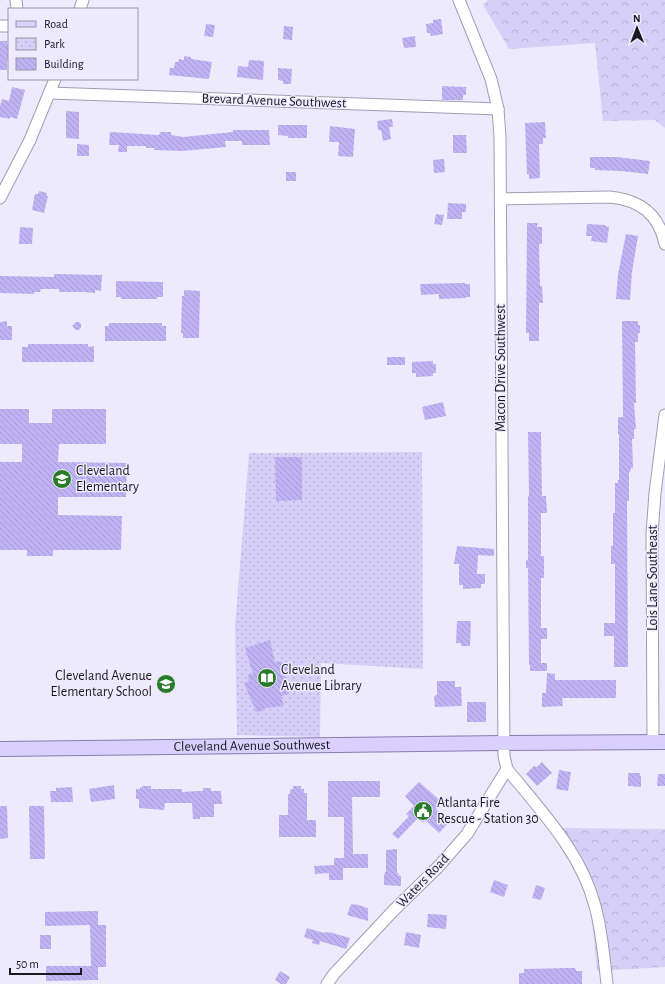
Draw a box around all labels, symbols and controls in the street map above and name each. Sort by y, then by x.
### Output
legend [8,8,138,80]
north arrow [617,8,657,48]
text: N [633,13,641,24]
text: Road [44,18,68,30]
text: Park [44,38,65,50]
text: Building [44,58,84,70]
street label: Brevard Avenue Southwest [201,91,347,111]
street label: Macon Drive Southwest [494,304,508,432]
place label: Cleveland Elementary [76,464,139,494]
school or university icon: Cleveland Elementary [51,468,73,490]
street label: Lois Lane Southeast [646,524,660,631]
place label: Cleveland Avenue Library [281,663,362,693]
library icon: Cleveland Avenue Library [256,667,278,689]
place label: Cleveland Avenue Elementary School [51,669,152,699]
school or university icon: Cleveland Avenue Elementary School [155,673,177,695]
street label: Cleveland Avenue Southwest [174,738,331,754]
place label: Atlanta Fire Rescue - Station 30 [437,796,539,826]
public building icon: Atlanta Fire Rescue - Station 30 [412,800,434,822]
street label: Waters Road [394,851,452,911]
scale bar [10,950,81,976]
text: 50 m [16,958,39,970]

